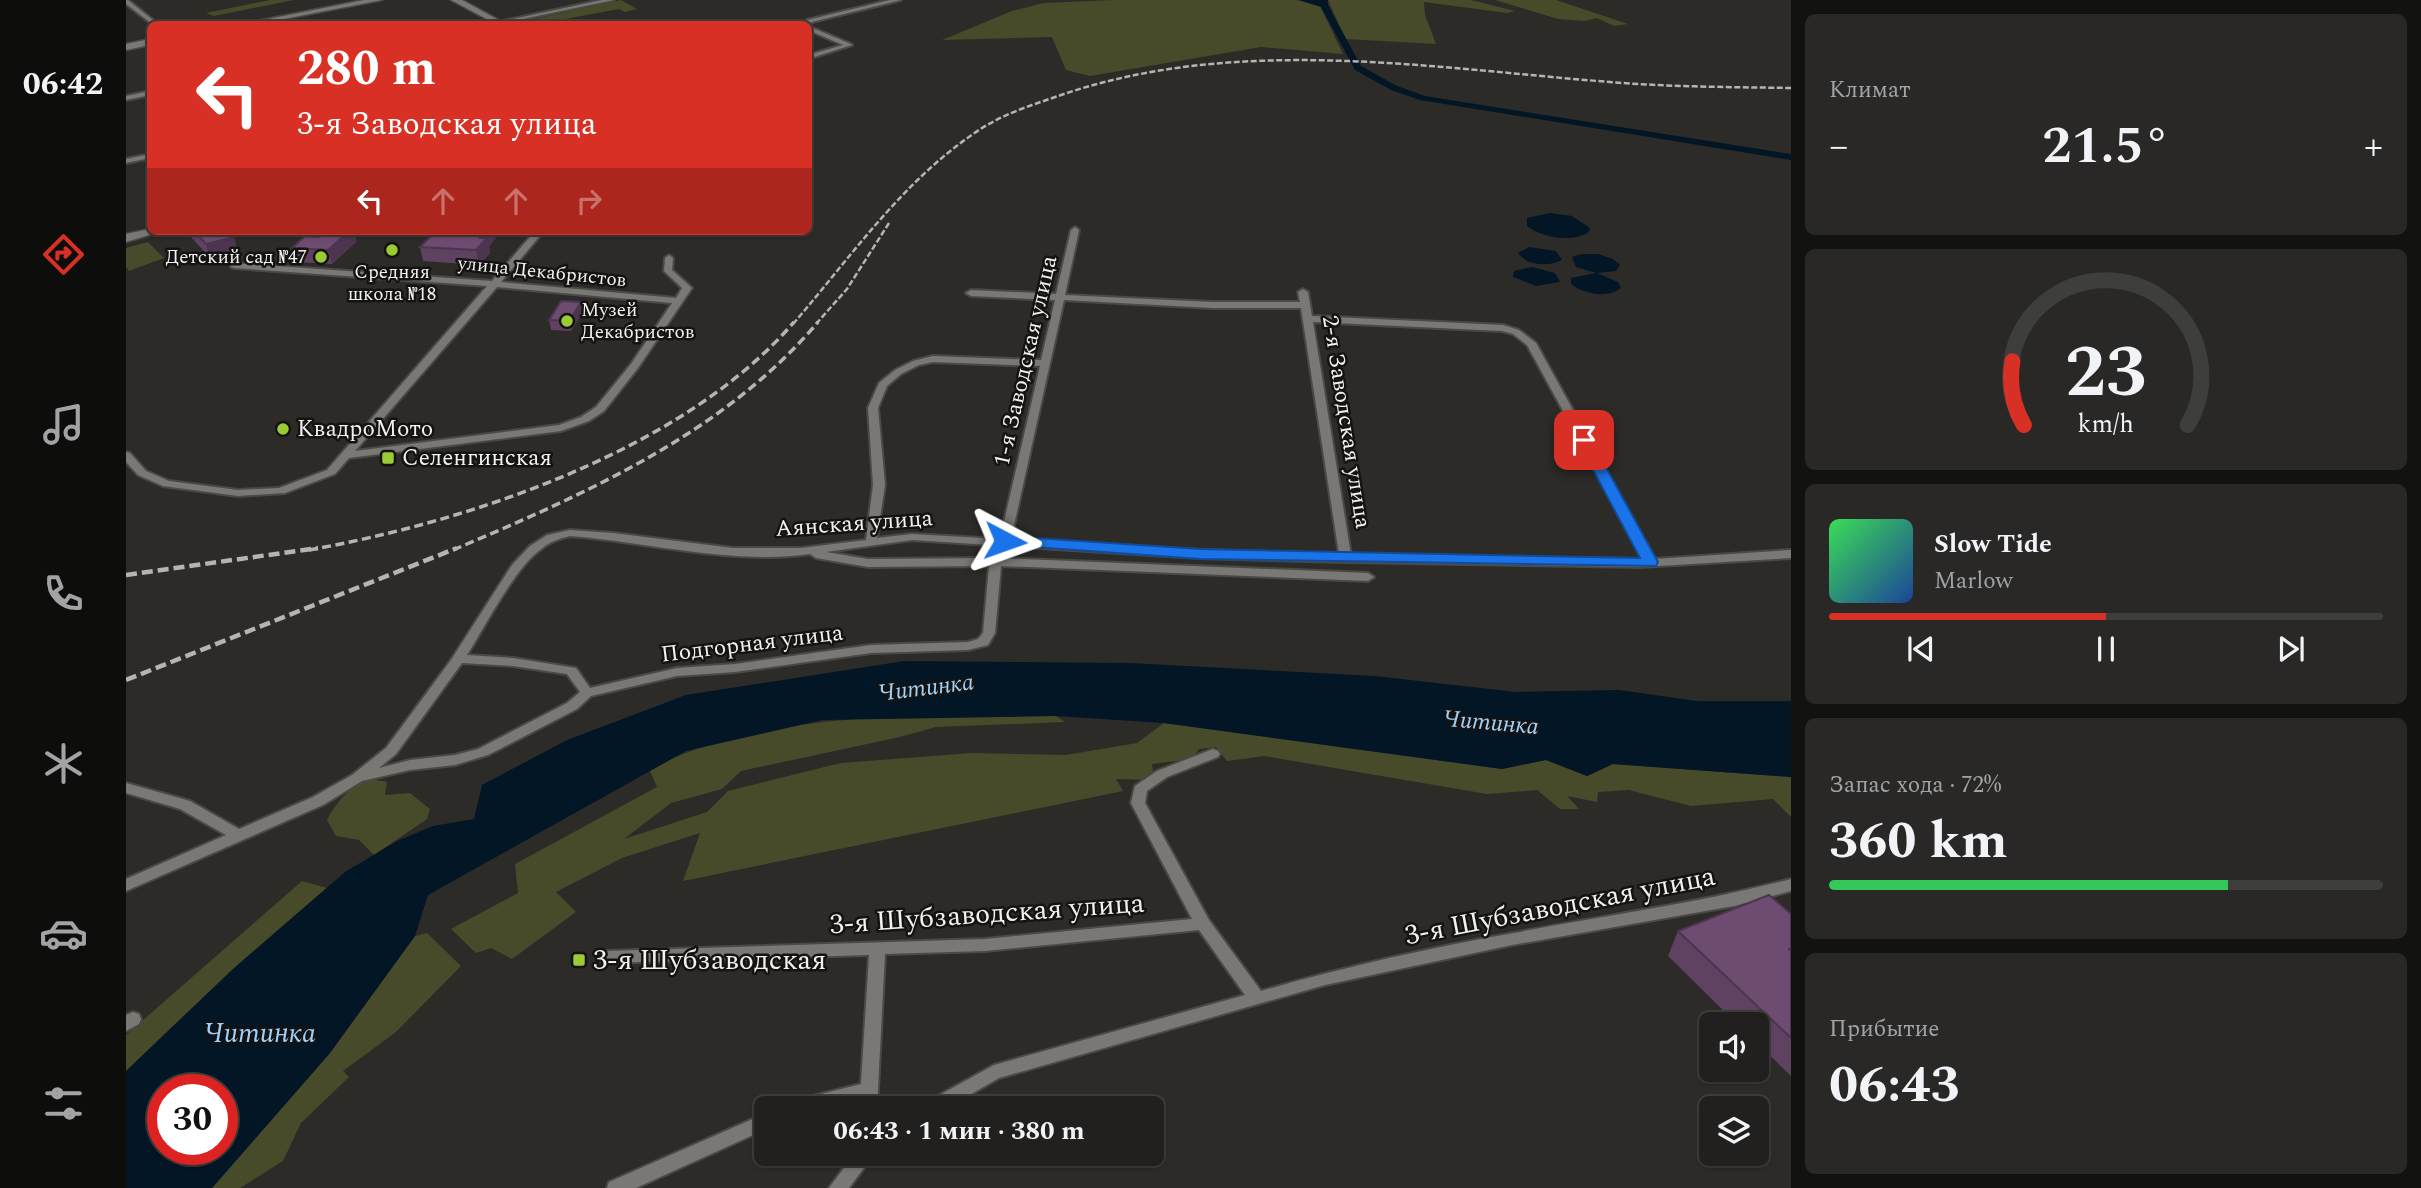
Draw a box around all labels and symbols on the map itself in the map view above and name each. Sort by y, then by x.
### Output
marker: Средняя школа №18 [384,242,400,258]
place label: Детский сад №47 [166,243,307,272]
marker: Детский сад №47 [313,249,329,265]
street label: улица Декабристов [455,249,628,295]
street label: 1-я Заводская улица [985,252,1067,470]
place label: Средняя школа №18 [348,258,436,309]
place label: Музей Декабристов [581,296,694,347]
marker: Музей Декабристов [559,313,575,329]
street label: 2-я Заводская улица [1312,313,1380,531]
pin [1554,410,1614,470]
place label: КвадроМото [297,412,433,447]
marker: КвадроМото [275,421,291,437]
place label: Селенгинская [402,441,552,476]
marker: Селенгинская [380,450,396,466]
street label: Аянская улица [774,501,934,547]
position arrow [968,504,1042,578]
street label: Подгорная улица [659,615,845,673]
water label: Читинка [876,664,976,712]
water label: Читинка [1442,701,1540,745]
street label: 3-я Шубзаводская улица [1401,855,1719,957]
street label: 3-я Шубзаводская улица [828,882,1146,946]
place label: 3-я Шубзаводская [593,939,826,982]
marker: 3-я Шубзаводская [571,952,587,968]
water label: Читинка [204,1012,316,1055]
speed limit sign: 30 [147,1074,238,1165]

